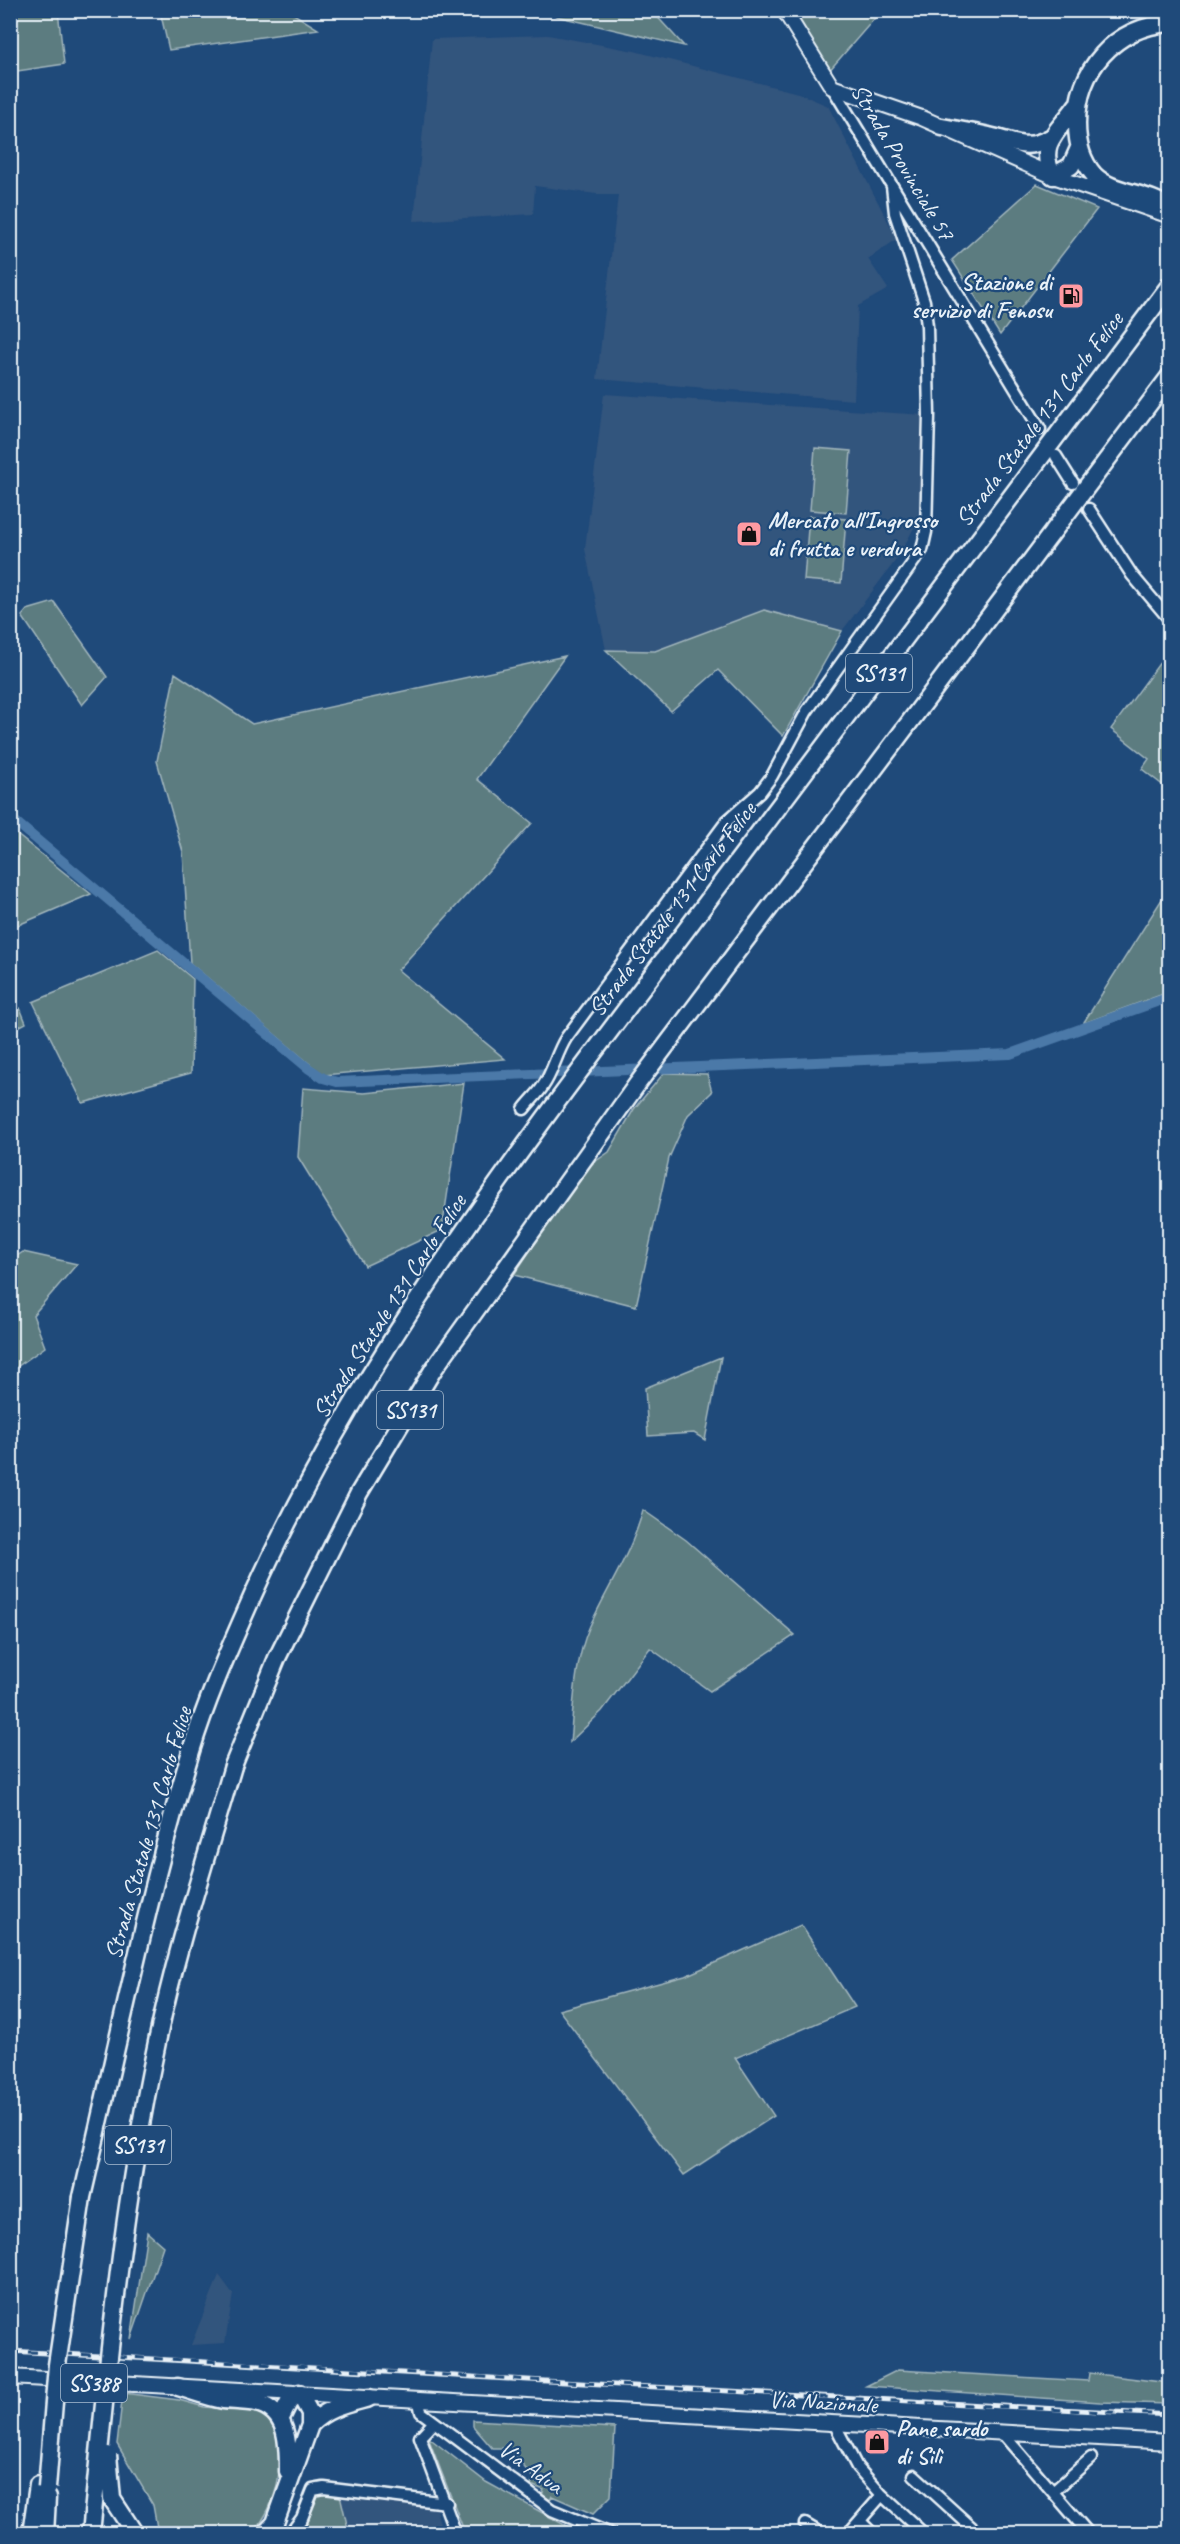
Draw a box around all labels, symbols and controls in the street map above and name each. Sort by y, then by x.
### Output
street label: Strada Provinciale 57 [844,78,962,247]
place label: Stazione di servizio di Fenosu [911,267,1055,325]
fuel station icon: Stazione di servizio di Fenosu [1056,281,1086,311]
street label: Strada Statale 131 Carlo Felice [948,304,1131,532]
place label: Mercato all'Ingrosso di frutta e verdura [768,505,940,563]
shop icon: Mercato all'Ingrosso di frutta e verdura [734,519,764,549]
road number: SS131 [846,654,912,692]
street label: Strada Statale 131 Carlo Felice [581,794,764,1022]
street label: Strada Statale 131 Carlo Felice [305,1187,474,1424]
road number: SS131 [377,1391,443,1429]
street label: Strada Statale 131 Carlo Felice [98,1701,199,1963]
road number: SS131 [105,2126,171,2164]
road number: SS388 [61,2364,127,2402]
street label: Via Nazionale [768,2384,880,2420]
place label: Pane sardo di Silì [896,2413,990,2471]
shop icon: Pane sardo di Silì [862,2427,892,2457]
street label: Via Adua [493,2434,570,2501]

